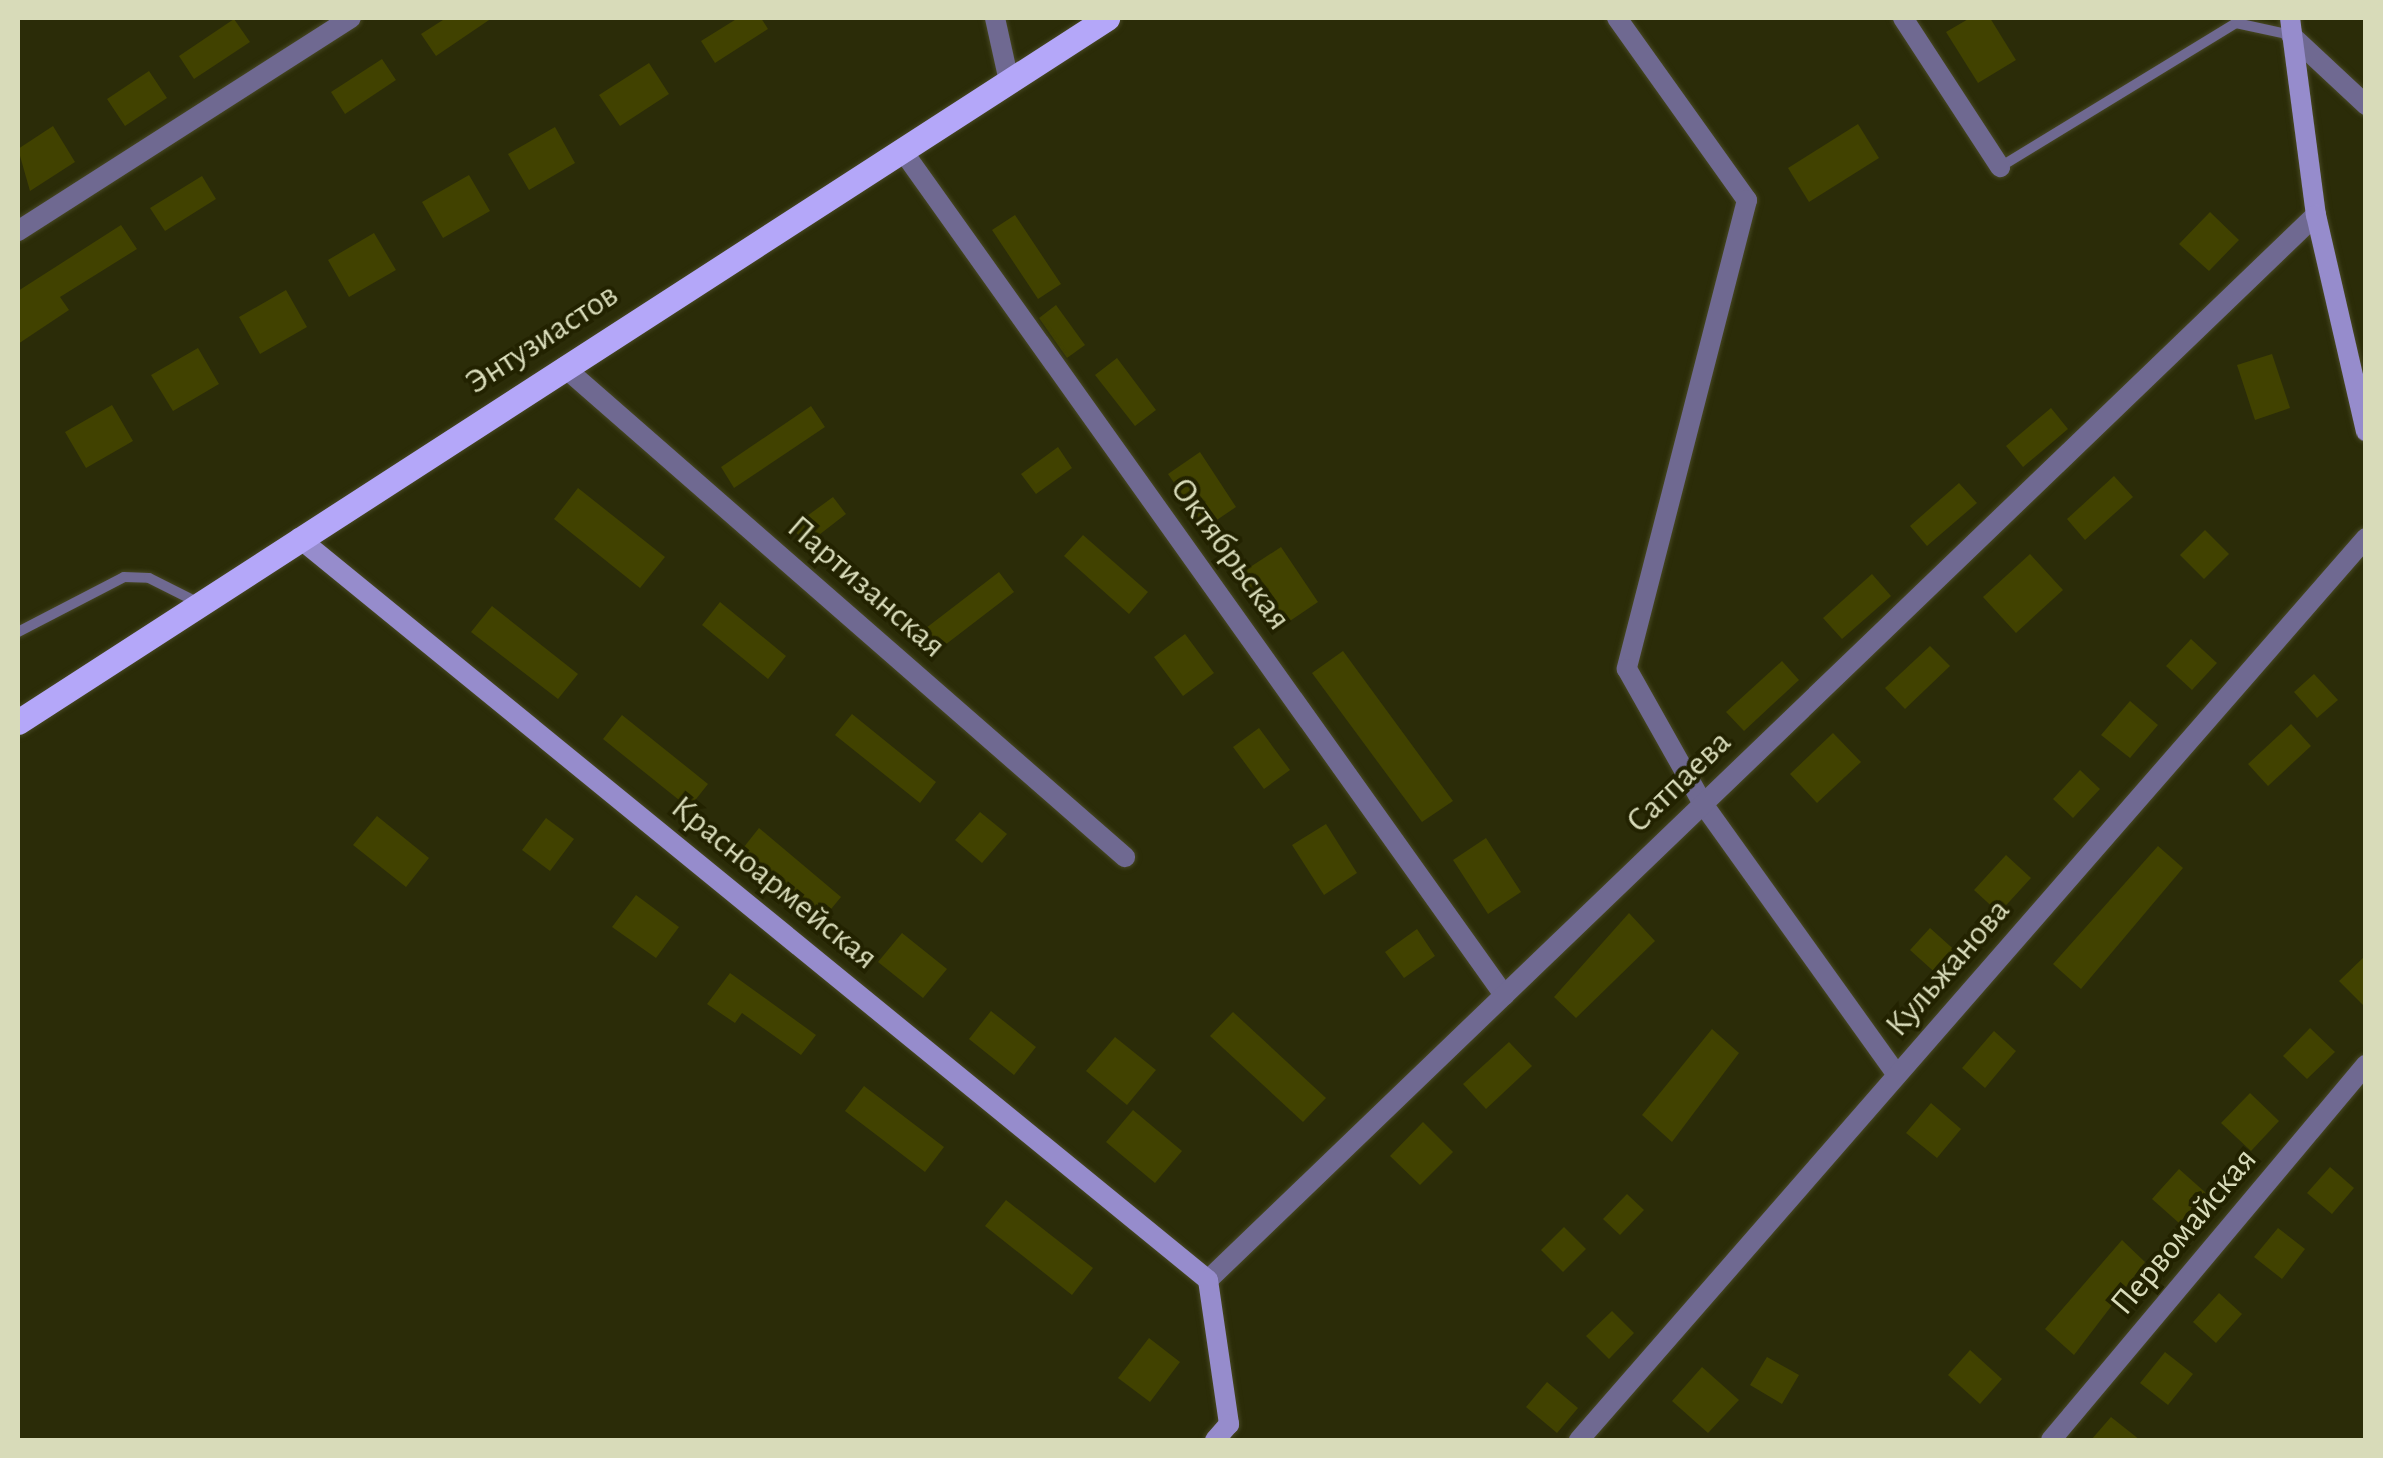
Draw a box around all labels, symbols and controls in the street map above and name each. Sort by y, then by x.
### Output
street label: Энтузиастов [458,274,626,404]
street label: Октябрьская [1160,469,1300,639]
street label: Партизанская [778,507,954,667]
street label: Сатпаева [1618,722,1740,842]
street label: Красноармейская [662,787,886,979]
street label: Кульжанова [1877,890,2019,1046]
street label: Первомайская [2102,1140,2266,1324]

